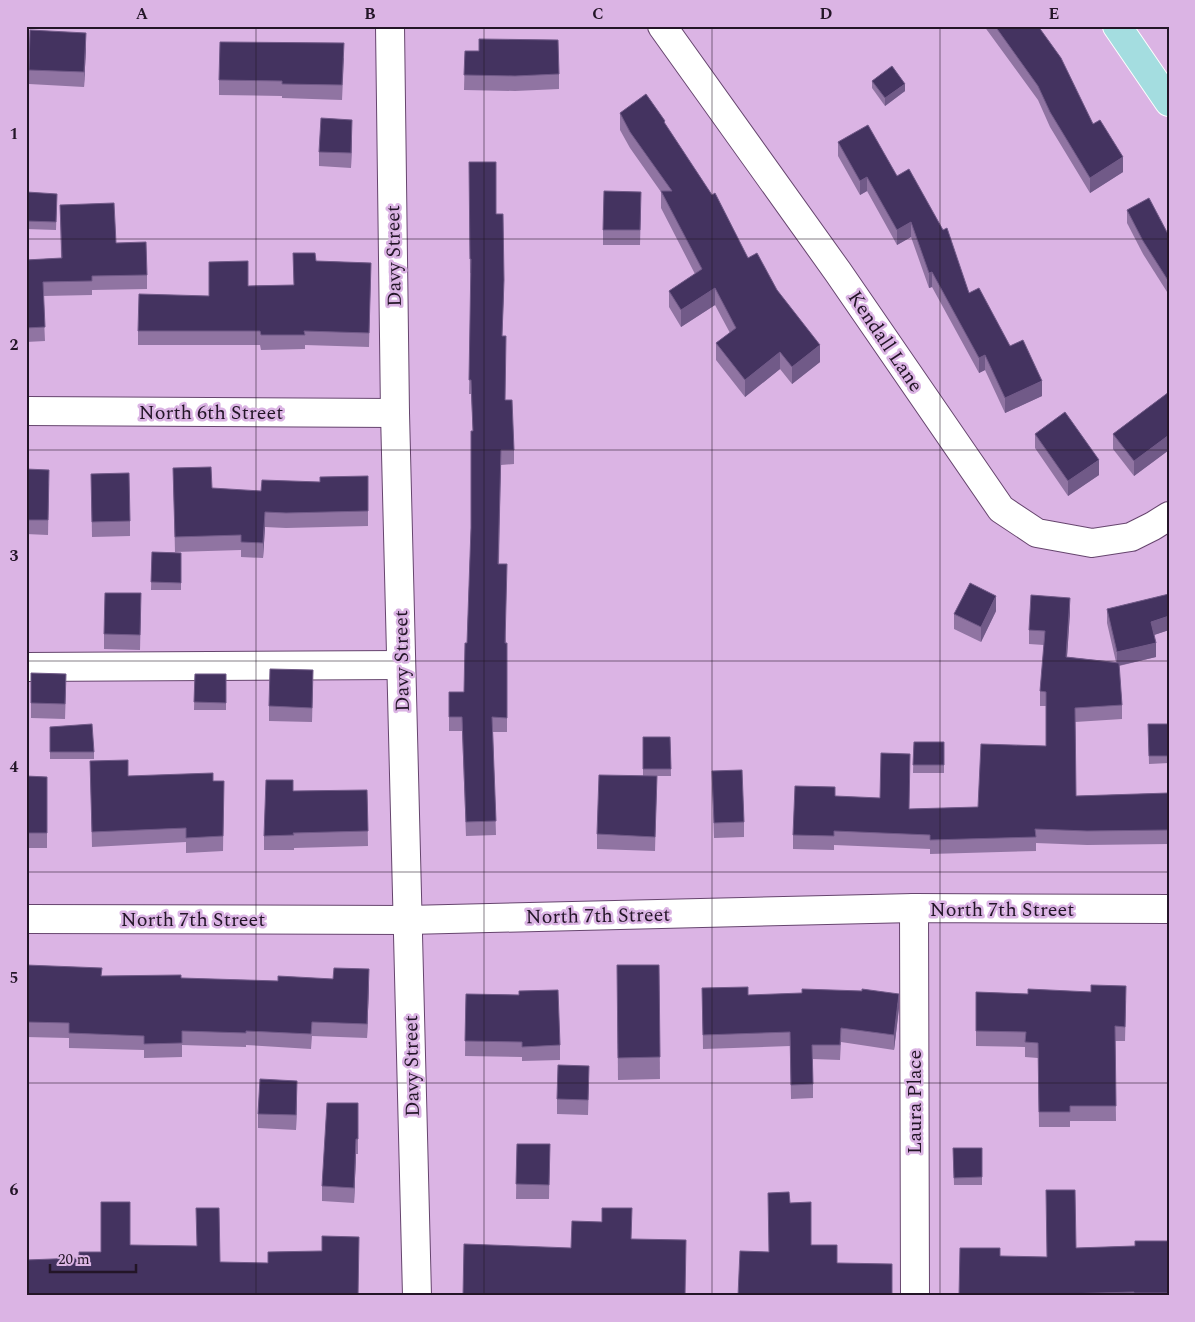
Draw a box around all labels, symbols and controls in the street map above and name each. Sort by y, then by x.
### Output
text: A [136,2,149,26]
text: B [364,2,376,26]
text: C [592,2,604,26]
text: D [820,2,833,26]
text: E [1049,2,1059,26]
text: 1 [10,122,18,146]
street label: Davy Street [378,205,410,307]
street label: Kendall Lane [840,285,930,398]
text: 2 [10,333,19,357]
street label: North 6th Street [139,398,283,428]
text: 3 [10,544,19,568]
street label: Davy Street [386,610,418,712]
text: 4 [10,755,19,779]
street label: North 7th Street [930,895,1074,925]
street label: North 7th Street [525,900,671,932]
street label: North 7th Street [121,905,265,935]
text: 5 [10,966,18,990]
street label: Davy Street [396,1015,428,1117]
street label: Laura Place [900,1050,930,1154]
text: 6 [10,1178,19,1202]
scale bar [50,1242,136,1274]
text: 20 m [58,1248,90,1271]

